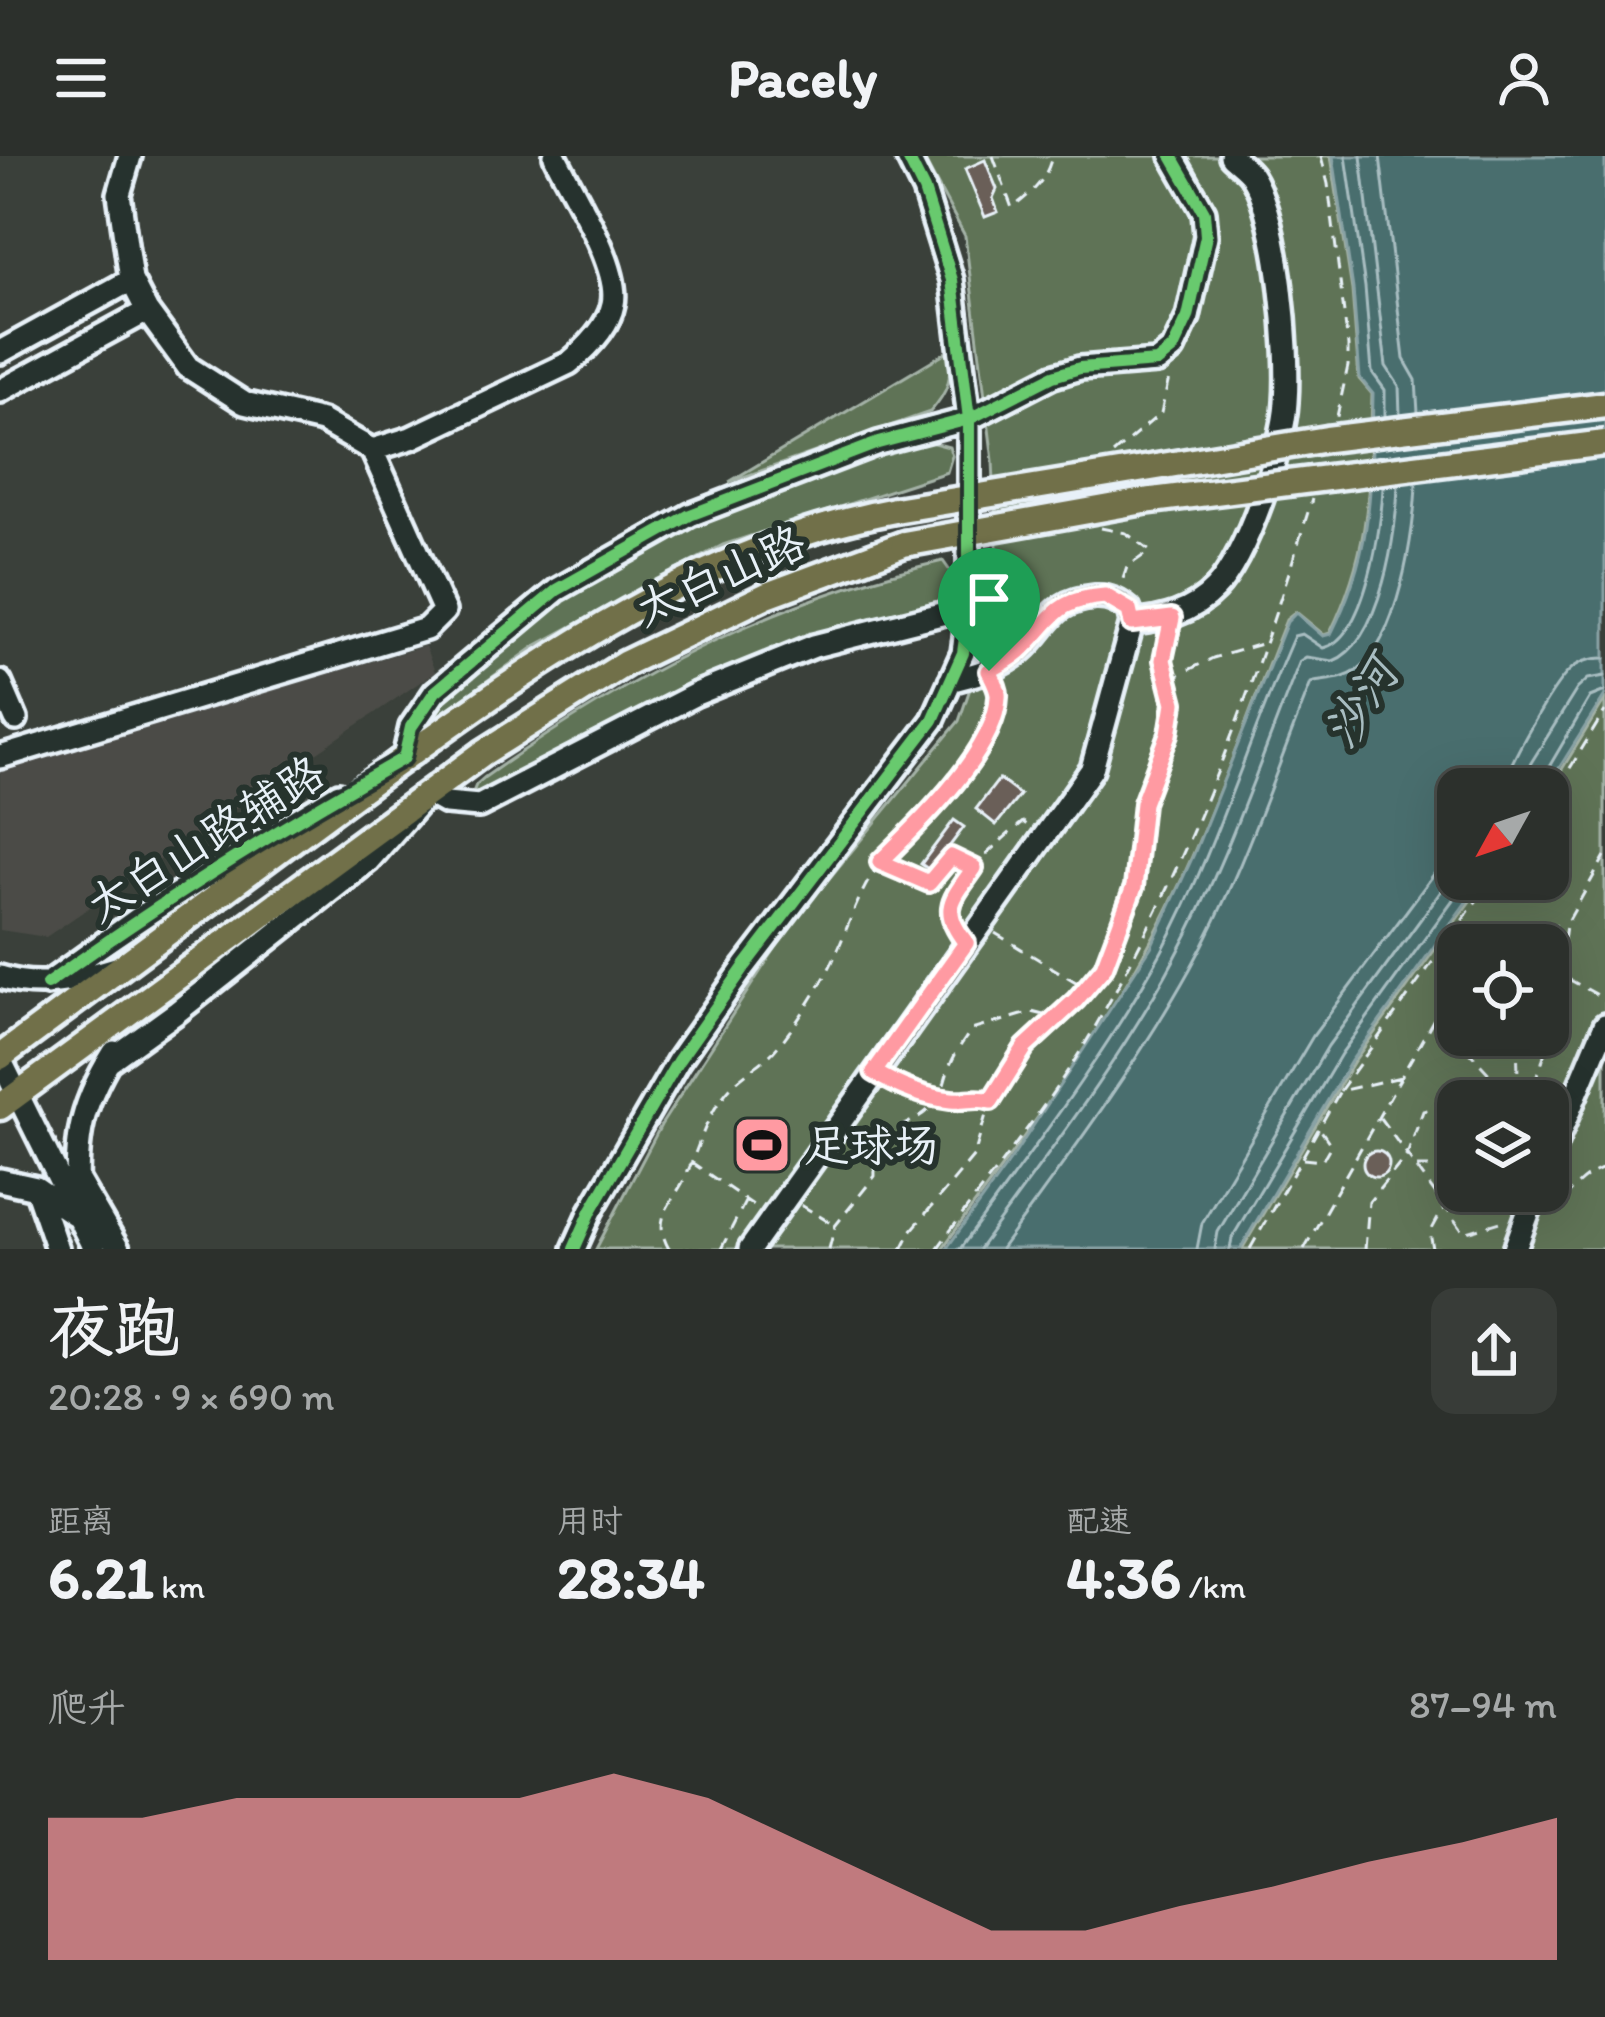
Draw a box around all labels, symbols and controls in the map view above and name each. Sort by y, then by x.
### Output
icon: menu [48,45,114,111]
icon: person [1491,45,1557,111]
text: Pacely [728,46,877,111]
street label: 太白山路 [627,514,813,636]
pin [938,548,1040,671]
icon: arrive [956,566,1022,632]
water label: 沙河 [1310,640,1414,758]
street label: 太白山路辅路 [76,744,334,932]
north arrow [1437,768,1569,900]
map controls [1437,768,1569,1212]
button: locate [1437,924,1569,1056]
button: layers [1437,1080,1569,1212]
sports icon: 足球场 [731,1114,793,1176]
place label: 足球场 [804,1118,939,1172]
text: 夜跑 [48,1288,180,1368]
button: share [1431,1288,1557,1414]
text: 20:28 · 9 × 690 m [48,1373,335,1420]
text: 距离 [48,1501,114,1540]
text: 用时 [557,1501,623,1540]
text: 配速 [1066,1501,1132,1540]
text: 6.21 [48,1541,154,1613]
text: 28:34 [557,1541,705,1613]
text: 4:36 [1066,1541,1181,1613]
text: km [154,1567,205,1606]
text: /km [1181,1567,1246,1606]
text: 87–94 m [1409,1681,1557,1728]
text: 爬升 [48,1684,126,1731]

